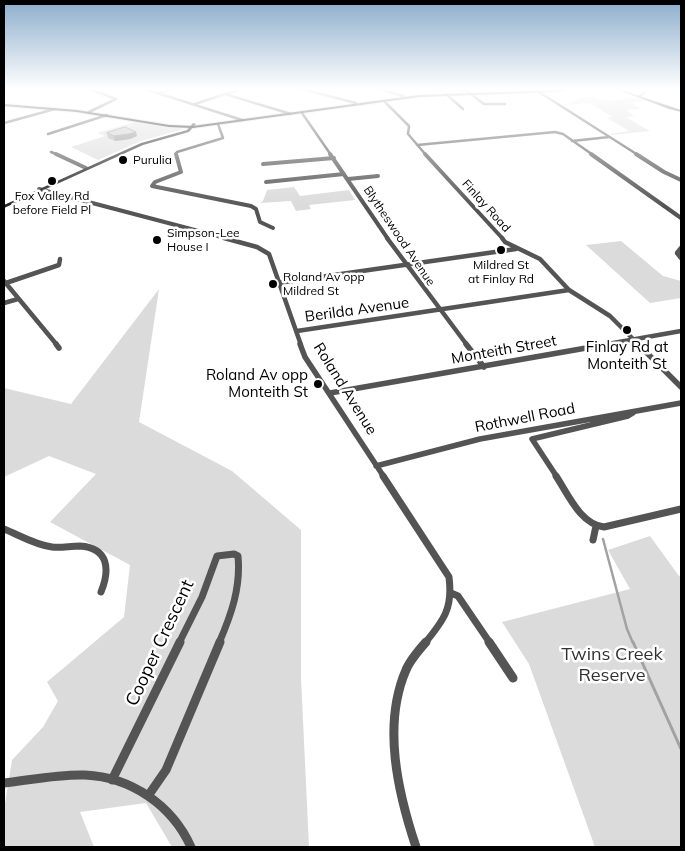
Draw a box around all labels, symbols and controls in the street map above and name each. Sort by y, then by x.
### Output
place label: Purulia [133,153,172,167]
marker: Purulia [117,154,129,166]
marker: Fox Valley Rd before Field Pl [46,175,58,187]
street label: Finlay Road [459,177,513,235]
street label: Blytheswood Avenue [360,183,438,289]
place label: Fox Valley Rd before Field Pl [13,189,91,217]
place label: Simpson-Lee House I [167,226,240,254]
marker: Simpson-Lee House I [151,234,163,246]
marker: Mildred St at Finlay Rd [495,244,507,256]
place label: Mildred St at Finlay Rd [468,258,534,286]
place label: Roland Av opp Mildred St [283,270,365,298]
marker: Roland Av opp Mildred St [267,278,279,290]
street label: Berilda Avenue [304,294,410,326]
marker: Finlay Rd at Monteith St [621,324,633,336]
street label: Monteith Street [450,332,558,368]
place label: Finlay Rd at Monteith St [586,338,668,373]
street label: Roland Avenue [309,340,381,438]
place label: Roland Av opp Monteith St [206,366,308,401]
marker: Roland Av opp Monteith St [312,378,324,390]
street label: Rothwell Road [473,399,577,437]
street label: Cooper Crescent [121,576,199,710]
park label: Twins Creek Reserve [561,644,663,686]

